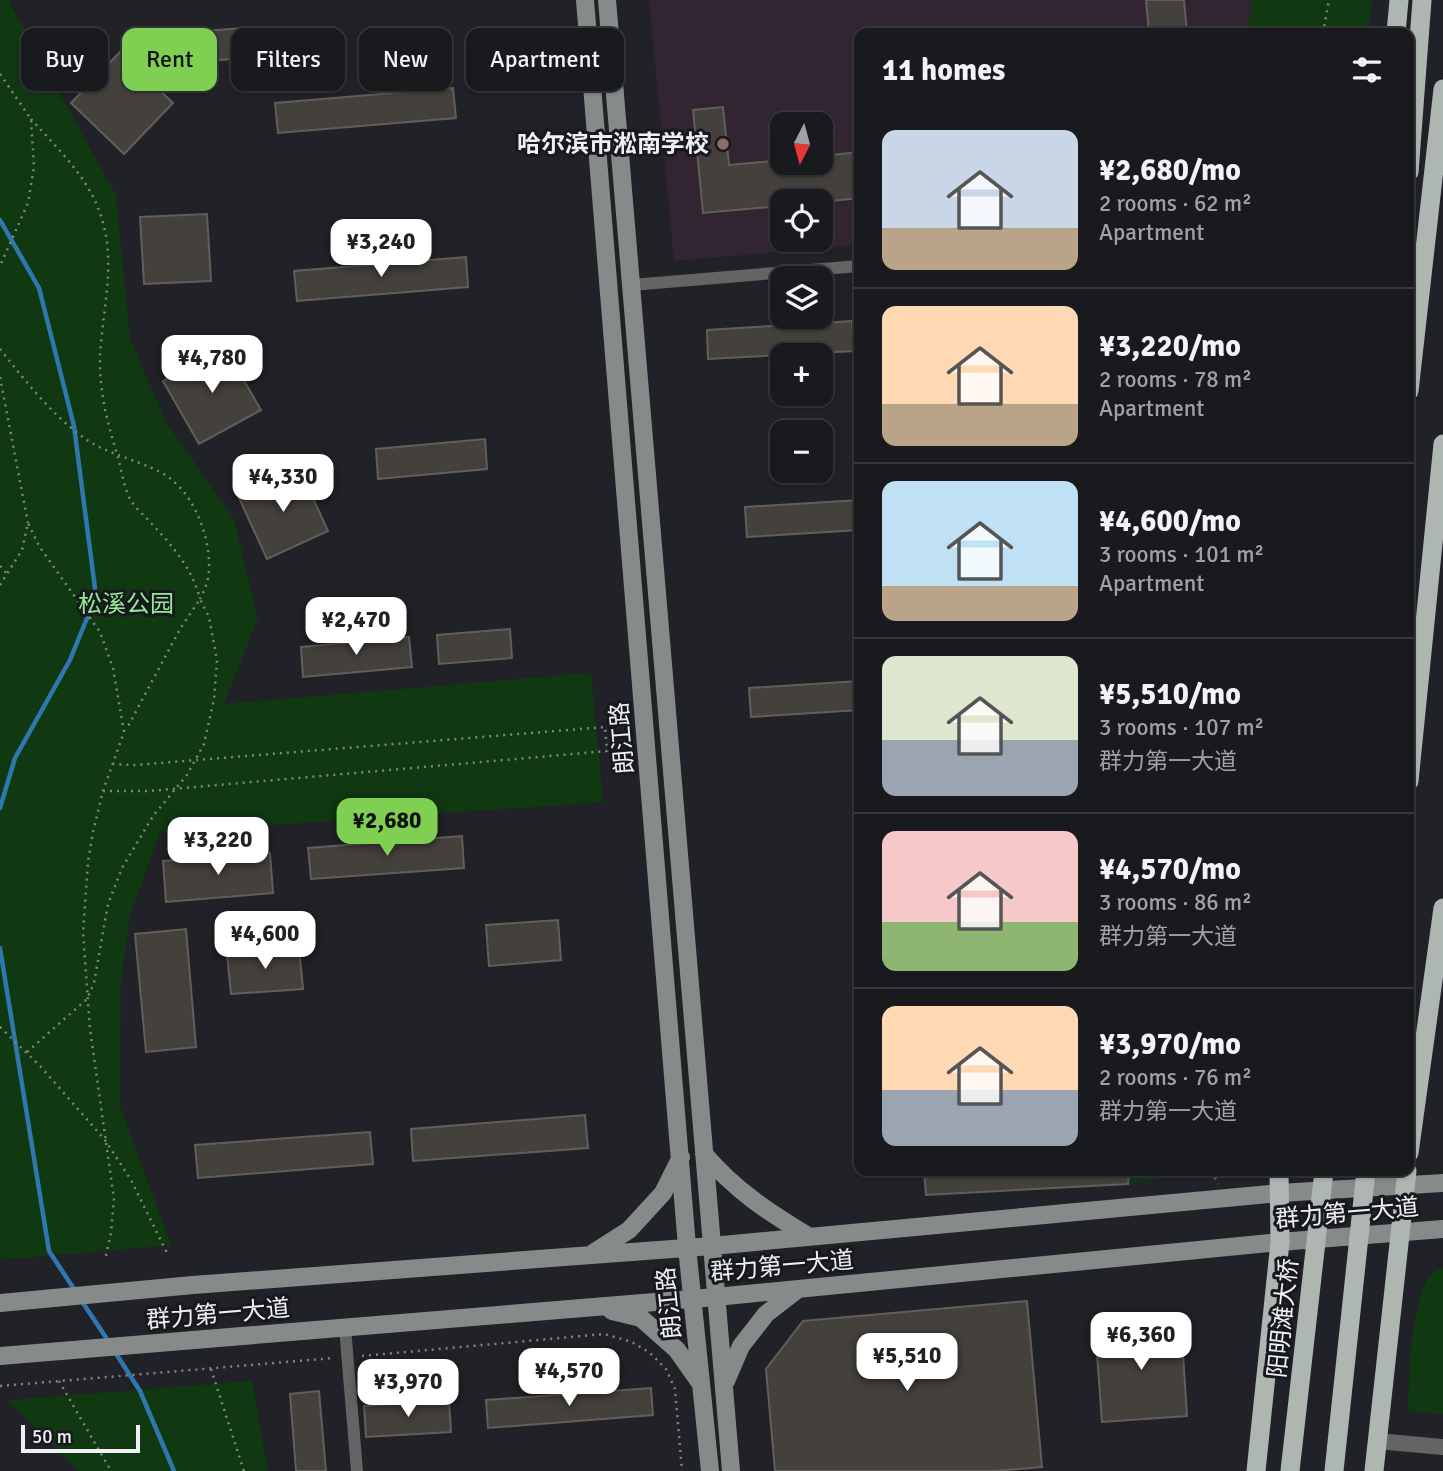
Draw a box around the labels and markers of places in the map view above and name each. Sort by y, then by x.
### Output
place label: 哈尔滨市淞南学校 [517,129,709,159]
marker: 哈尔滨市淞南学校 [715,136,731,152]
pin: ¥3,240 [324,219,438,279]
pin: ¥4,780 [155,336,269,395]
pin: ¥4,330 [226,454,340,514]
pin: ¥2,470 [299,598,413,657]
pin: ¥2,680 [330,798,444,858]
pin: ¥3,220 [161,818,275,877]
pin: ¥4,600 [208,912,322,971]
pin: ¥6,360 [1084,1312,1198,1372]
pin: ¥5,510 [850,1334,964,1393]
pin: ¥4,570 [512,1348,626,1408]
pin: ¥3,970 [351,1360,465,1419]

